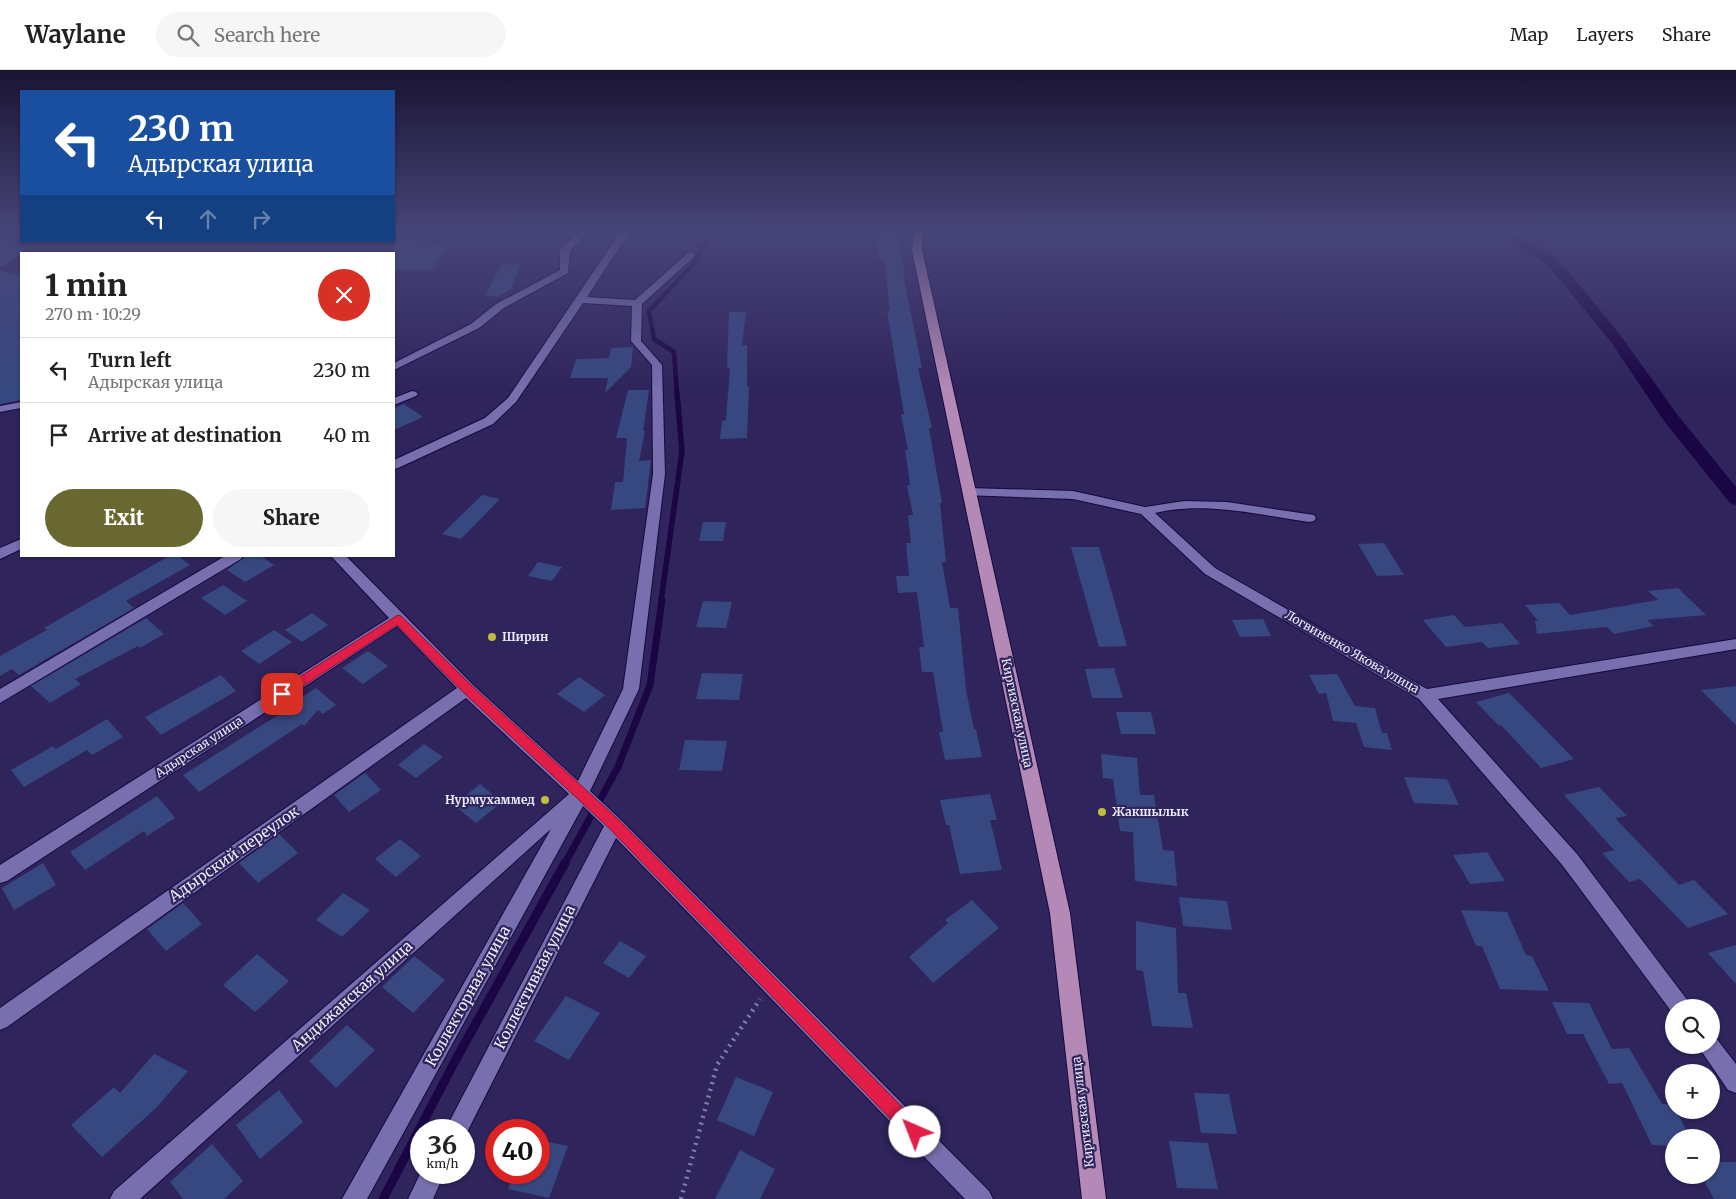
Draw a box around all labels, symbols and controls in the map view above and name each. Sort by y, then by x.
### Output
search box [156,12,506,57]
text: Waylane [25,19,126,50]
icon: search [174,21,202,49]
text: Search here [214,23,320,47]
text: Map [1510,23,1548,46]
text: Layers [1576,23,1634,46]
text: Share [1662,23,1711,46]
text: 230 m [128,107,234,151]
icon: left [45,110,110,175]
text: Адырская улица [128,150,314,178]
icon: left [141,205,169,233]
icon: ahead [194,205,222,233]
icon: right [247,205,275,233]
text: 1 min [45,266,127,304]
button: close [318,269,370,321]
text: 270 m · 10:29 [45,304,141,324]
text: Turn left [88,348,172,372]
icon: left [45,356,73,384]
text: 230 m [313,358,370,382]
text: Адырская улица [88,372,223,392]
icon: arrive [45,421,73,449]
text: Arrive at destination [88,423,282,447]
text: 40 m [323,423,370,447]
button: Exit [45,489,203,547]
button: Share [213,489,370,547]
street label: Логвиненко Якова улица [1282,607,1422,696]
place label: Ширин [502,629,549,644]
marker: Ширин [486,631,498,643]
street label: Киргизская улица [999,657,1037,770]
pin [261,673,303,715]
icon: arrive [268,680,296,708]
street label: Адырская улица [151,712,246,781]
place label: Нурмухаммед [445,792,535,807]
marker: Нурмухаммед [539,794,551,806]
street label: Адырский переулок [164,801,303,906]
place label: Жакшылык [1112,804,1189,819]
marker: Жакшылык [1096,806,1108,818]
street label: Коллективная улица [490,902,579,1052]
street label: Коллекторная улица [421,922,514,1069]
street label: Андижанская улица [287,936,416,1056]
map controls [1665,999,1720,1184]
button: search [1665,999,1720,1054]
street label: Киргизская улица [1068,1055,1097,1168]
button: + [1665,1064,1720,1119]
position arrow [888,1105,940,1157]
speed limit sign: 40 [485,1119,550,1184]
text: 36 [428,1129,457,1161]
button: − [1665,1129,1720,1184]
text: km/h [427,1156,458,1171]

